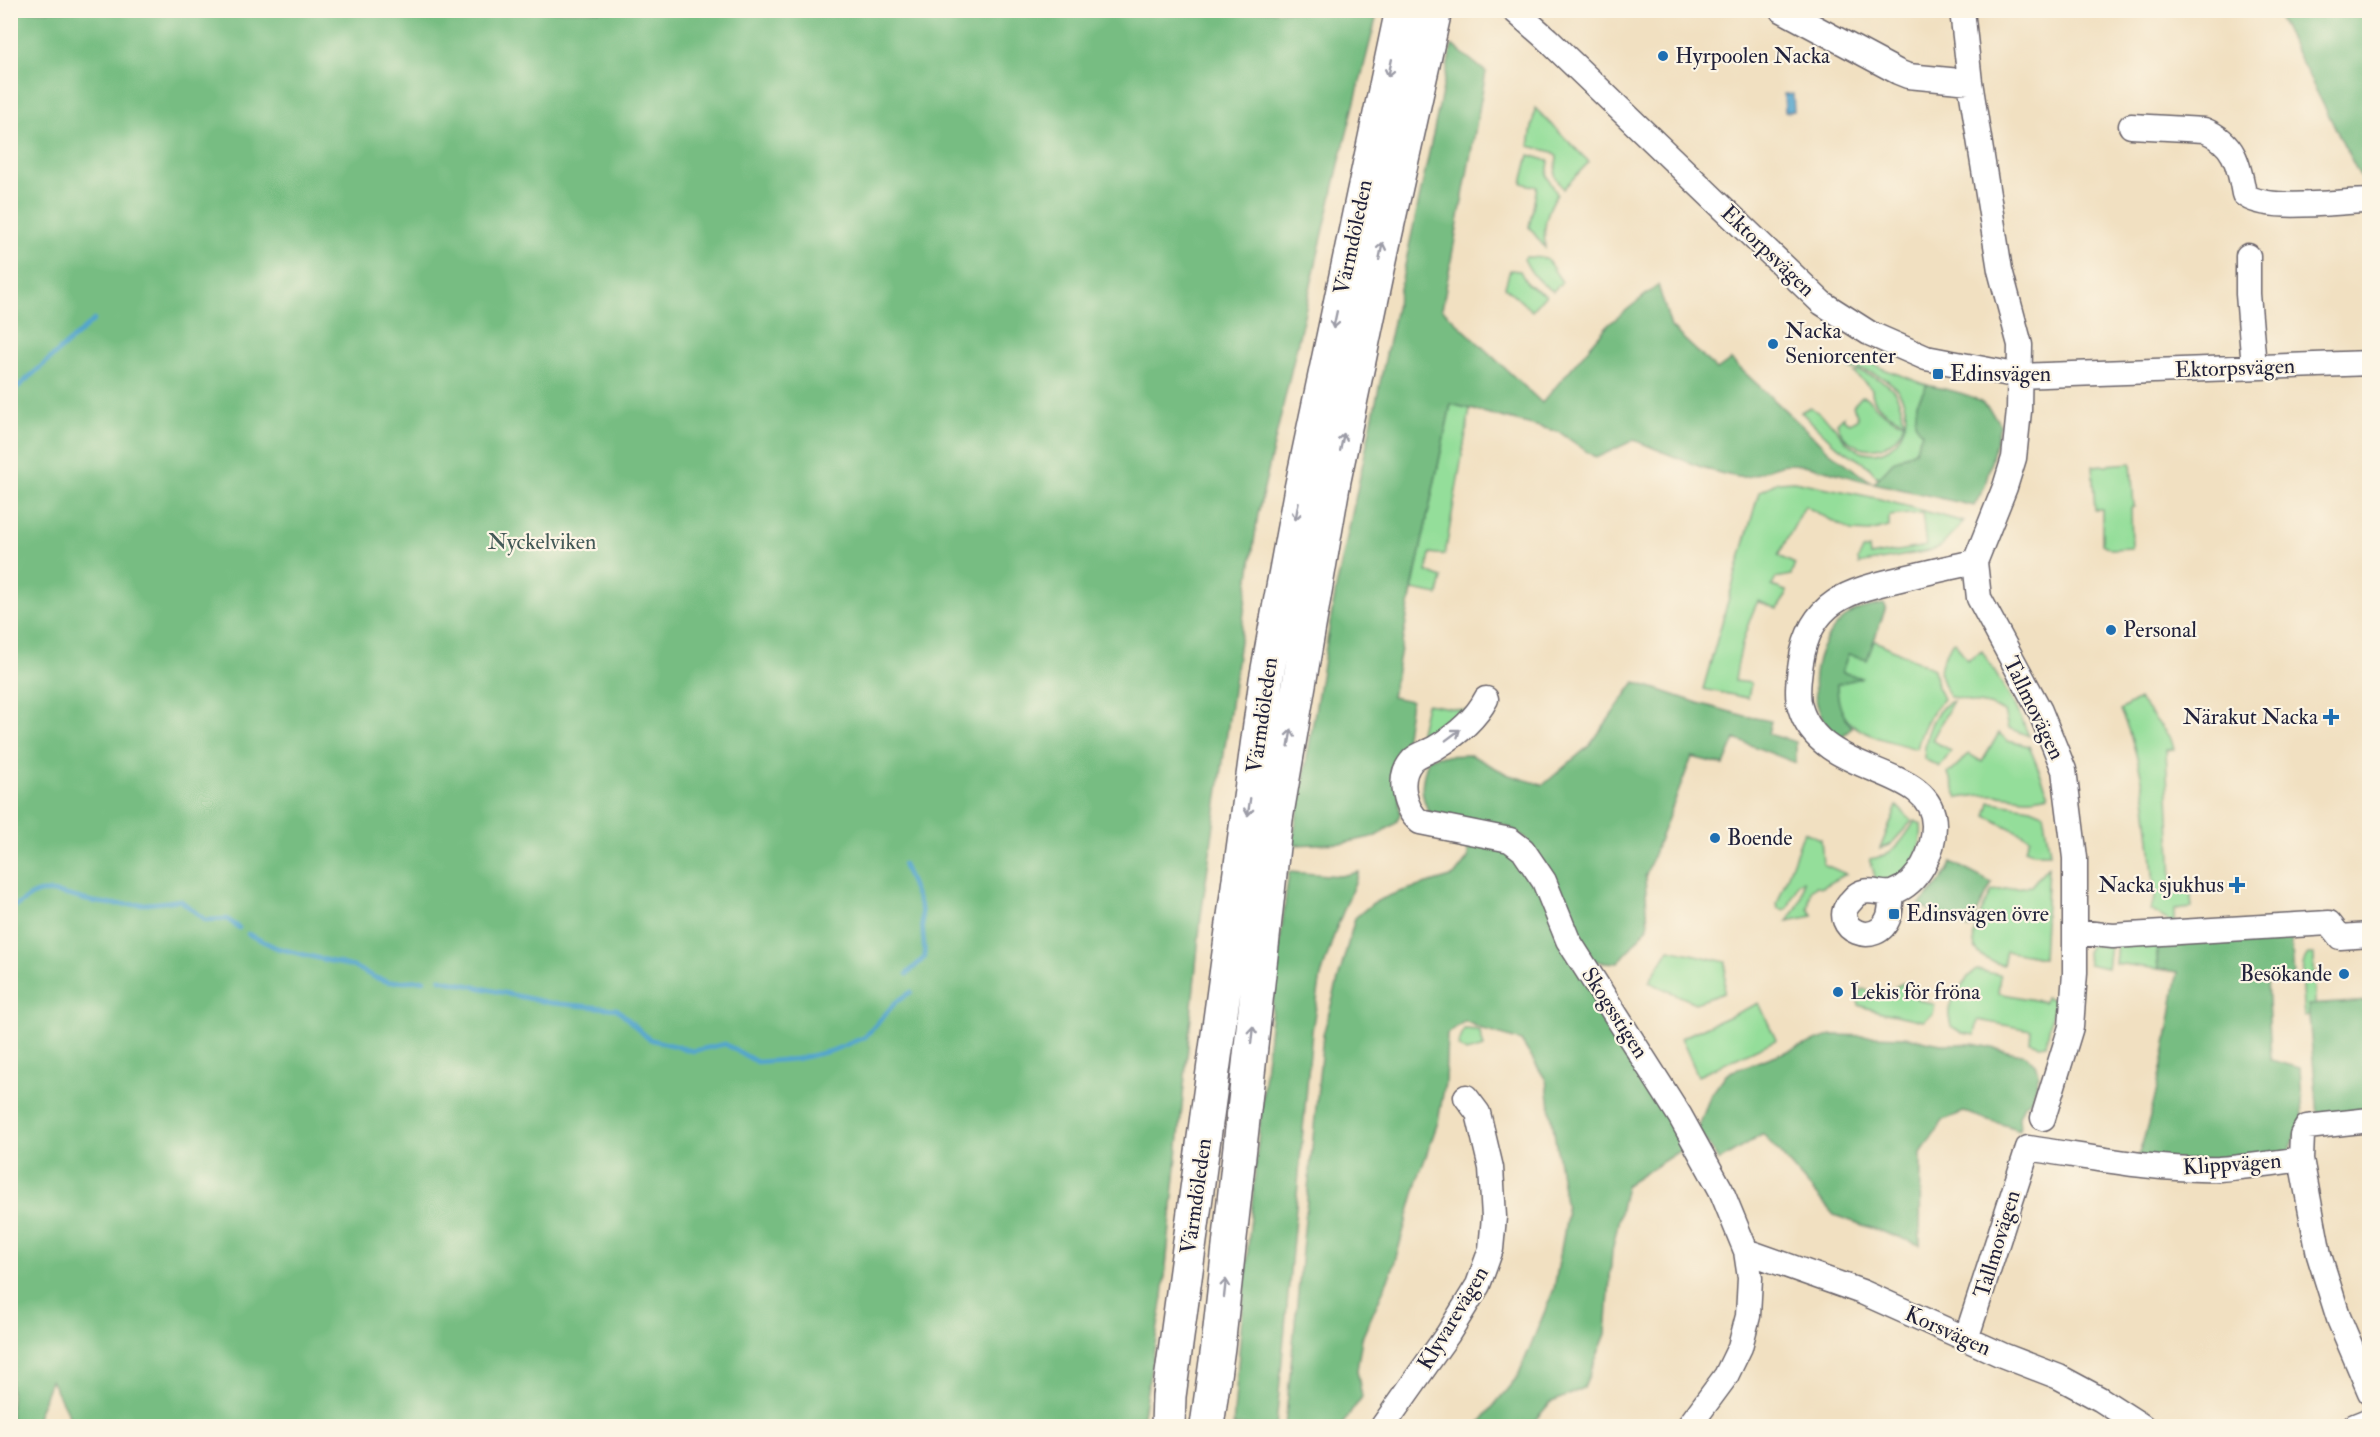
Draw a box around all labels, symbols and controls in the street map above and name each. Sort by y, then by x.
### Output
place label: Hyrpoolen Nacka [1675,42,1831,71]
marker: Hyrpoolen Nacka [1656,49,1670,63]
one-way arrow [1383,58,1395,77]
street label: Värmdöleden [1327,177,1379,297]
street label: Ektorpsvägen [1714,199,1821,304]
one-way arrow [1376,242,1388,261]
one-way arrow [1329,310,1341,329]
place label: Nacka Seniorcenter [1785,317,1897,370]
marker: Nacka Seniorcenter [1766,337,1780,351]
street label: Ektorpsvägen [2174,352,2296,385]
place label: Edinsvägen [1950,360,2051,388]
marker: Edinsvägen [1931,367,1945,381]
one-way arrow [1337,433,1348,452]
one-way arrow [1291,501,1302,520]
park label: Nyckelviken [488,528,596,556]
place label: Personal [2123,616,2197,644]
marker: Personal [2104,623,2118,637]
street label: Tallmovägen [1997,652,2071,764]
street label: Värmdöleden [1240,655,1284,775]
place label: Närakut Nacka [2183,703,2319,731]
marker: Närakut Nacka [2322,708,2340,726]
one-way arrow [1285,728,1296,748]
one-way arrow [1445,728,1461,741]
one-way arrow [1243,797,1254,817]
place label: Boende [1727,824,1793,852]
marker: Boende [1708,831,1722,845]
place label: Nacka sjukhus [2098,871,2224,899]
marker: Nacka sjukhus [2228,876,2246,894]
place label: Edinsvägen övre [1906,900,2049,928]
marker: Edinsvägen övre [1887,907,1901,921]
place label: Besökande [2240,960,2332,988]
street label: Skogsstigen [1575,962,1655,1064]
marker: Besökande [2337,967,2351,981]
place label: Lekis för fröna [1850,978,1981,1006]
marker: Lekis för fröna [1831,985,1845,999]
one-way arrow [1247,1026,1258,1045]
street label: Värmdöleden [1174,1136,1218,1256]
street label: Klippvägen [2182,1147,2282,1182]
street label: Tallmovägen [1967,1187,2027,1301]
street label: Klyvarevägen [1411,1261,1495,1375]
one-way arrow [1219,1279,1230,1299]
street label: Korsvägen [1901,1300,1995,1362]

